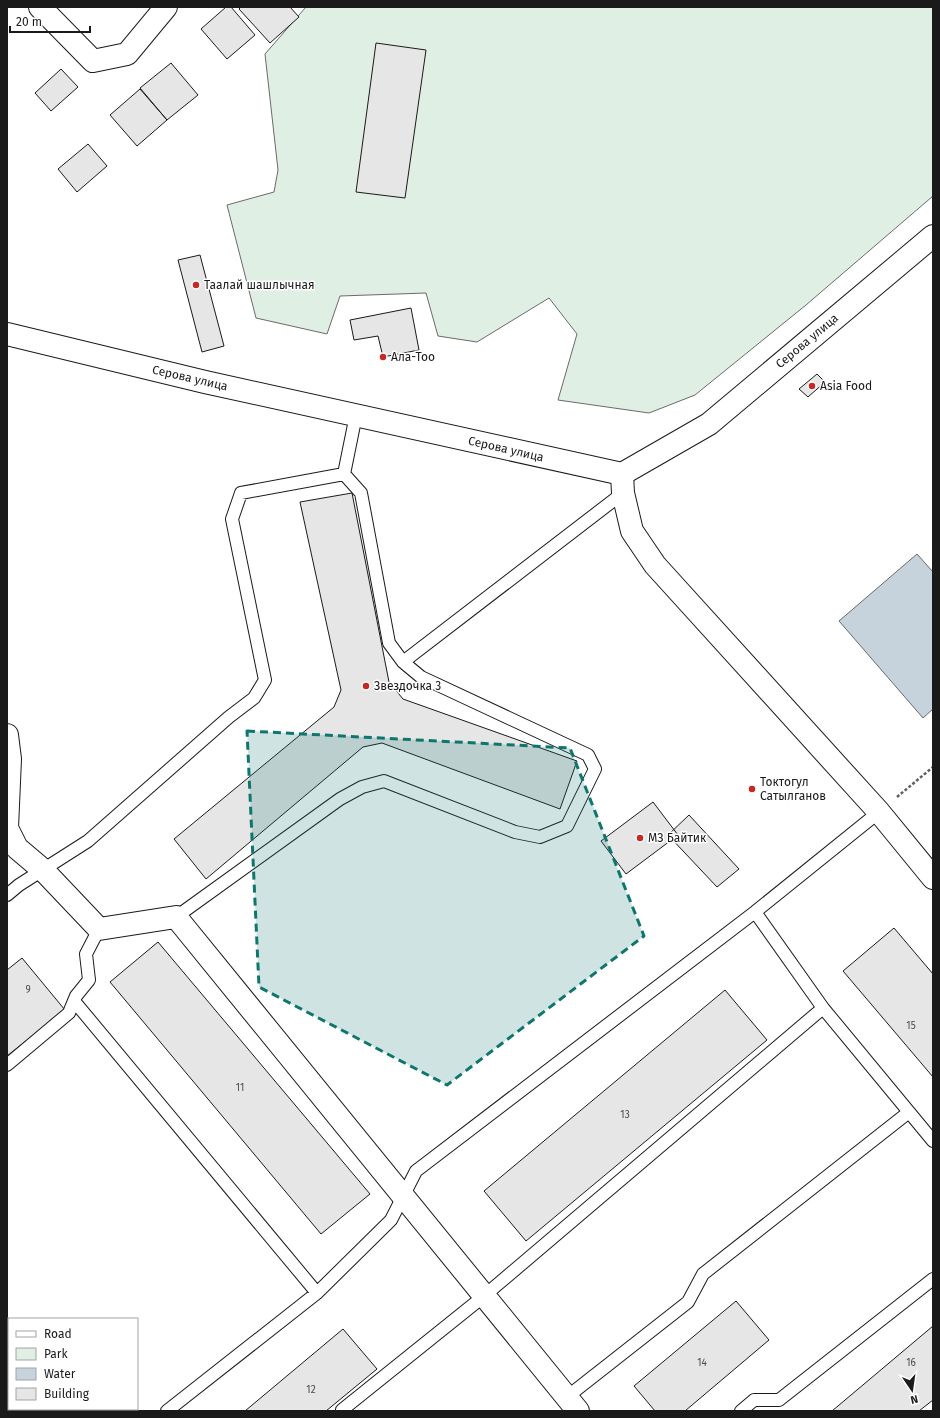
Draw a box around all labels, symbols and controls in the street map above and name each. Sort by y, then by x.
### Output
scale bar [10,8,90,34]
text: 20 m [16,15,42,29]
place label: Таалай шашлычная [204,278,315,292]
marker: Таалай шашлычная [191,280,201,290]
street label: Серова улица [773,311,841,371]
place label: Ала-Тоо [391,350,435,364]
marker: Ала-Тоо [378,352,388,362]
street label: Серова улица [151,363,229,393]
place label: Asia Food [820,379,872,393]
marker: Asia Food [807,381,817,391]
street label: Серова улица [467,434,545,464]
place label: Звездочка 3 [374,679,441,693]
marker: Звездочка 3 [361,681,371,691]
place label: Токтогул Сатылганов [760,775,826,803]
marker: Токтогул Сатылганов [747,784,757,794]
place label: МЗ Байтик [648,831,707,845]
marker: МЗ Байтик [635,833,645,843]
house number: 9 [25,984,31,996]
house number: 15 [906,1020,916,1032]
house number: 11 [236,1082,244,1094]
house number: 13 [620,1109,630,1121]
legend [8,1318,138,1410]
text: Road [44,1327,72,1341]
text: Park [44,1347,68,1361]
house number: 14 [697,1357,708,1369]
house number: 16 [906,1357,916,1369]
text: Water [44,1367,76,1381]
north arrow [892,1370,932,1410]
house number: 12 [306,1384,316,1396]
text: Building [44,1387,90,1401]
text: N [909,1392,919,1406]

